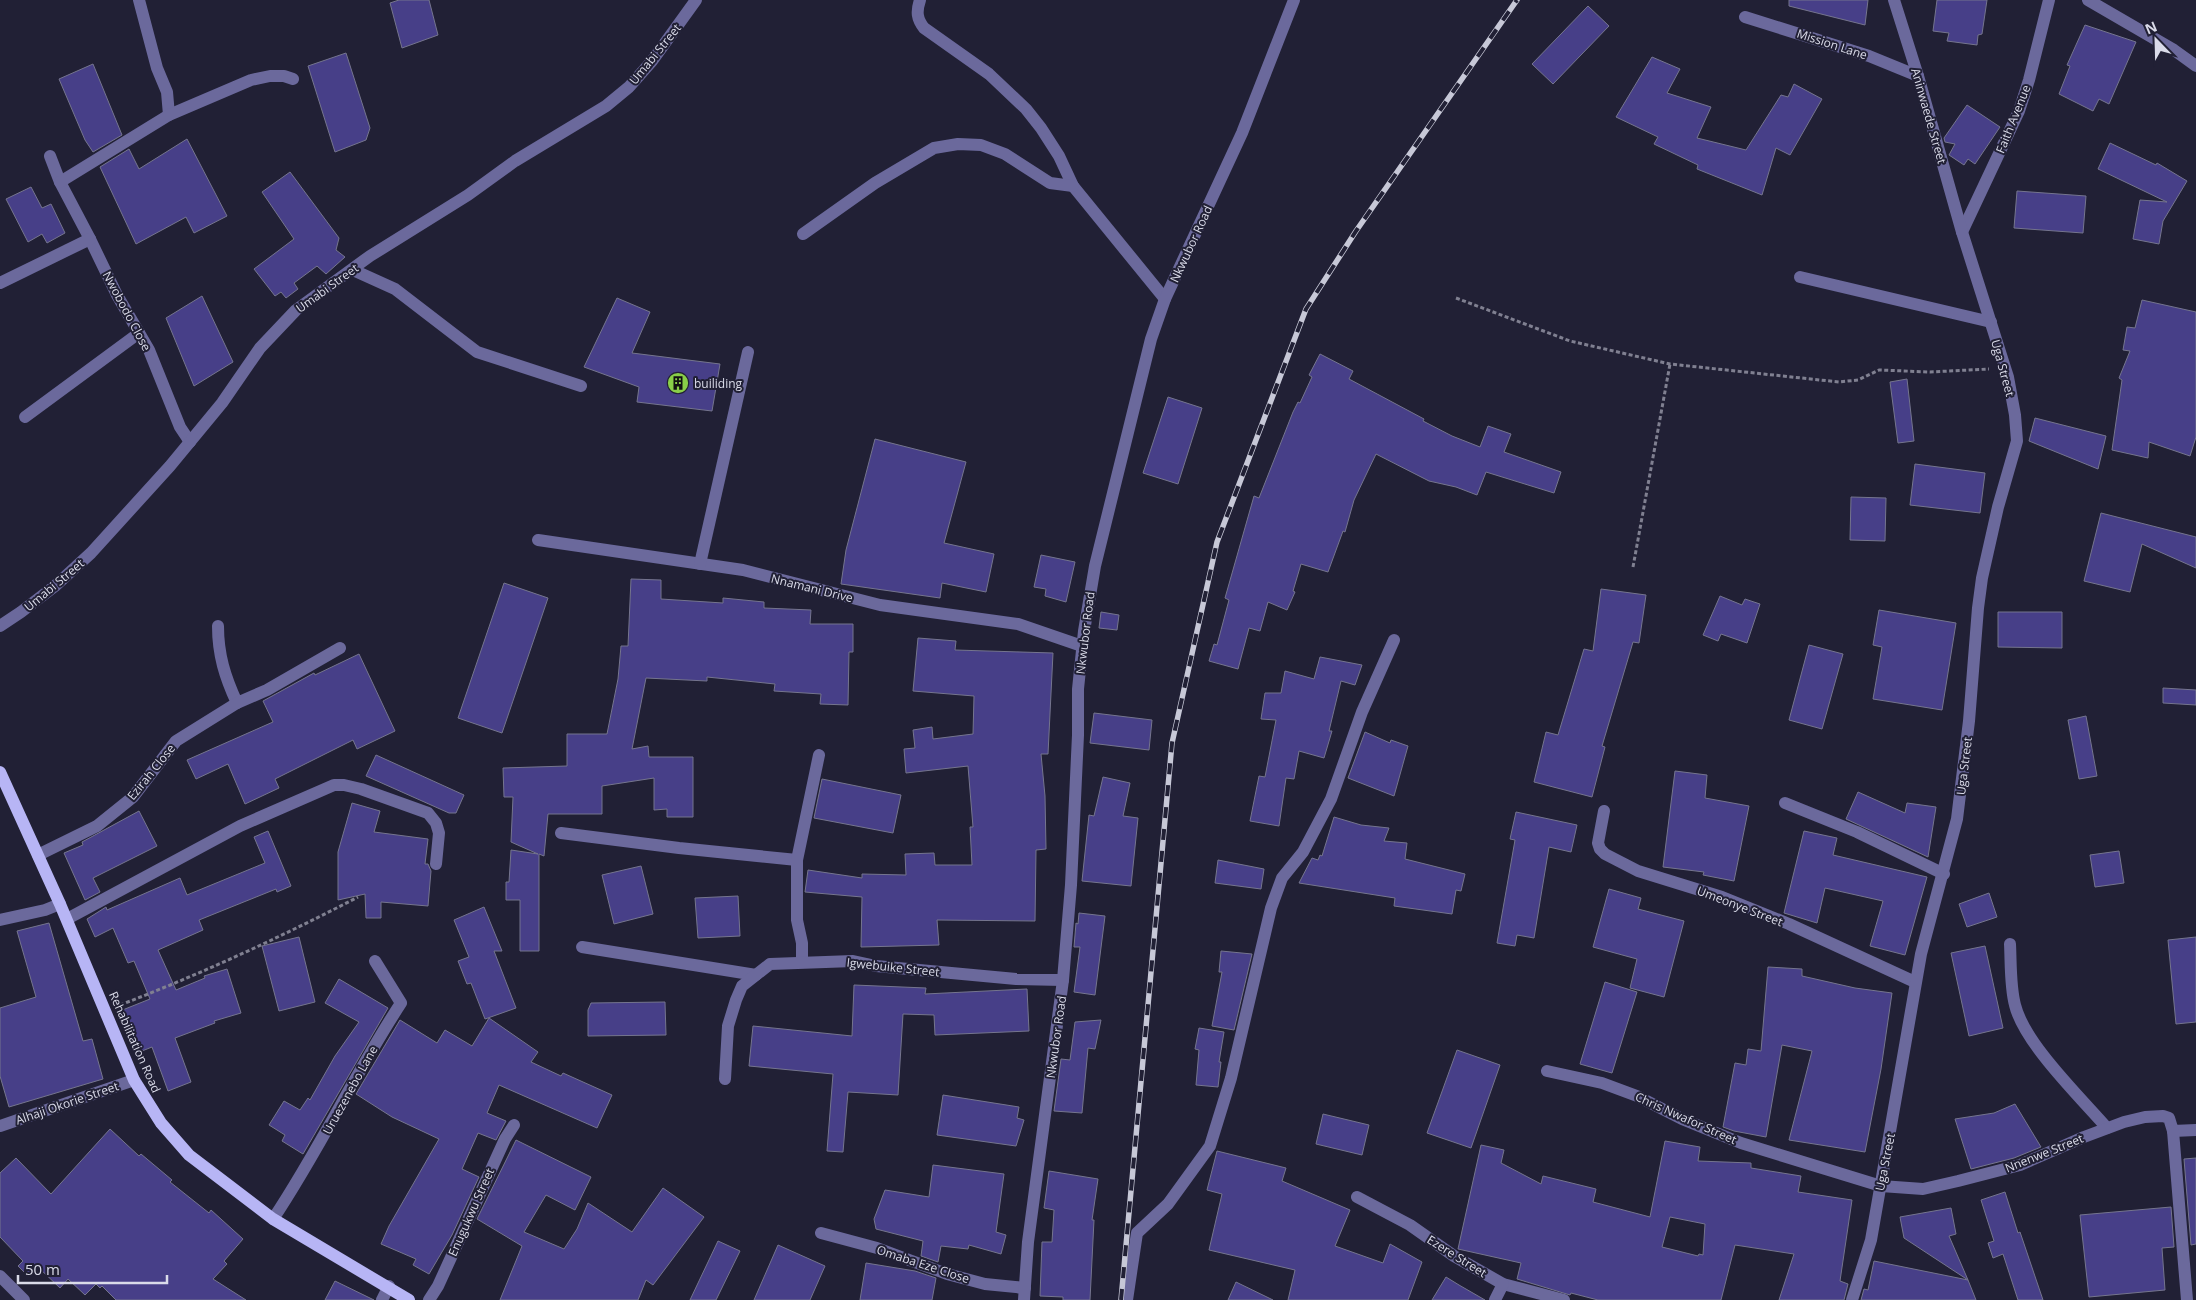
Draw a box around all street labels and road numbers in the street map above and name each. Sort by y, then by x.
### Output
street label: Umabi Street [625,20,685,88]
street label: Mission Lane [1795,25,1870,63]
street label: Aninwaede Street [1907,66,1951,166]
street label: Faith Avenue [1992,82,2035,156]
street label: Nkwubor Road [1166,203,1216,285]
street label: Umabi Street [292,260,362,316]
street label: Nwobodo Close [99,268,155,354]
street label: Uga Street [1987,338,2019,398]
street label: Umabi Street [20,555,88,615]
street label: Nnamani Drive [769,570,855,606]
street label: Nkwubor Road [1071,591,1099,675]
street label: Uga Street [1952,736,1976,796]
street label: Ezirah Close [123,740,179,804]
street label: Umeonye Street [1695,882,1785,930]
street label: Igwebuike Street [846,954,940,980]
street label: Rehabilitation Road [105,989,165,1095]
street label: Nkwubor Road [1042,995,1070,1079]
street label: Uruezenebo Lane [319,1042,382,1137]
street label: Alhaji Okorie Street [13,1077,121,1129]
street label: Chris Nwafor Street [1633,1088,1739,1148]
street label: Nnenwe Street [2002,1130,2086,1176]
street label: Uga Street [1871,1132,1899,1192]
street label: Enugukwu Street [444,1165,498,1259]
street label: Ezere Street [1424,1231,1490,1281]
street label: Omaba Eze Close [874,1241,972,1287]

